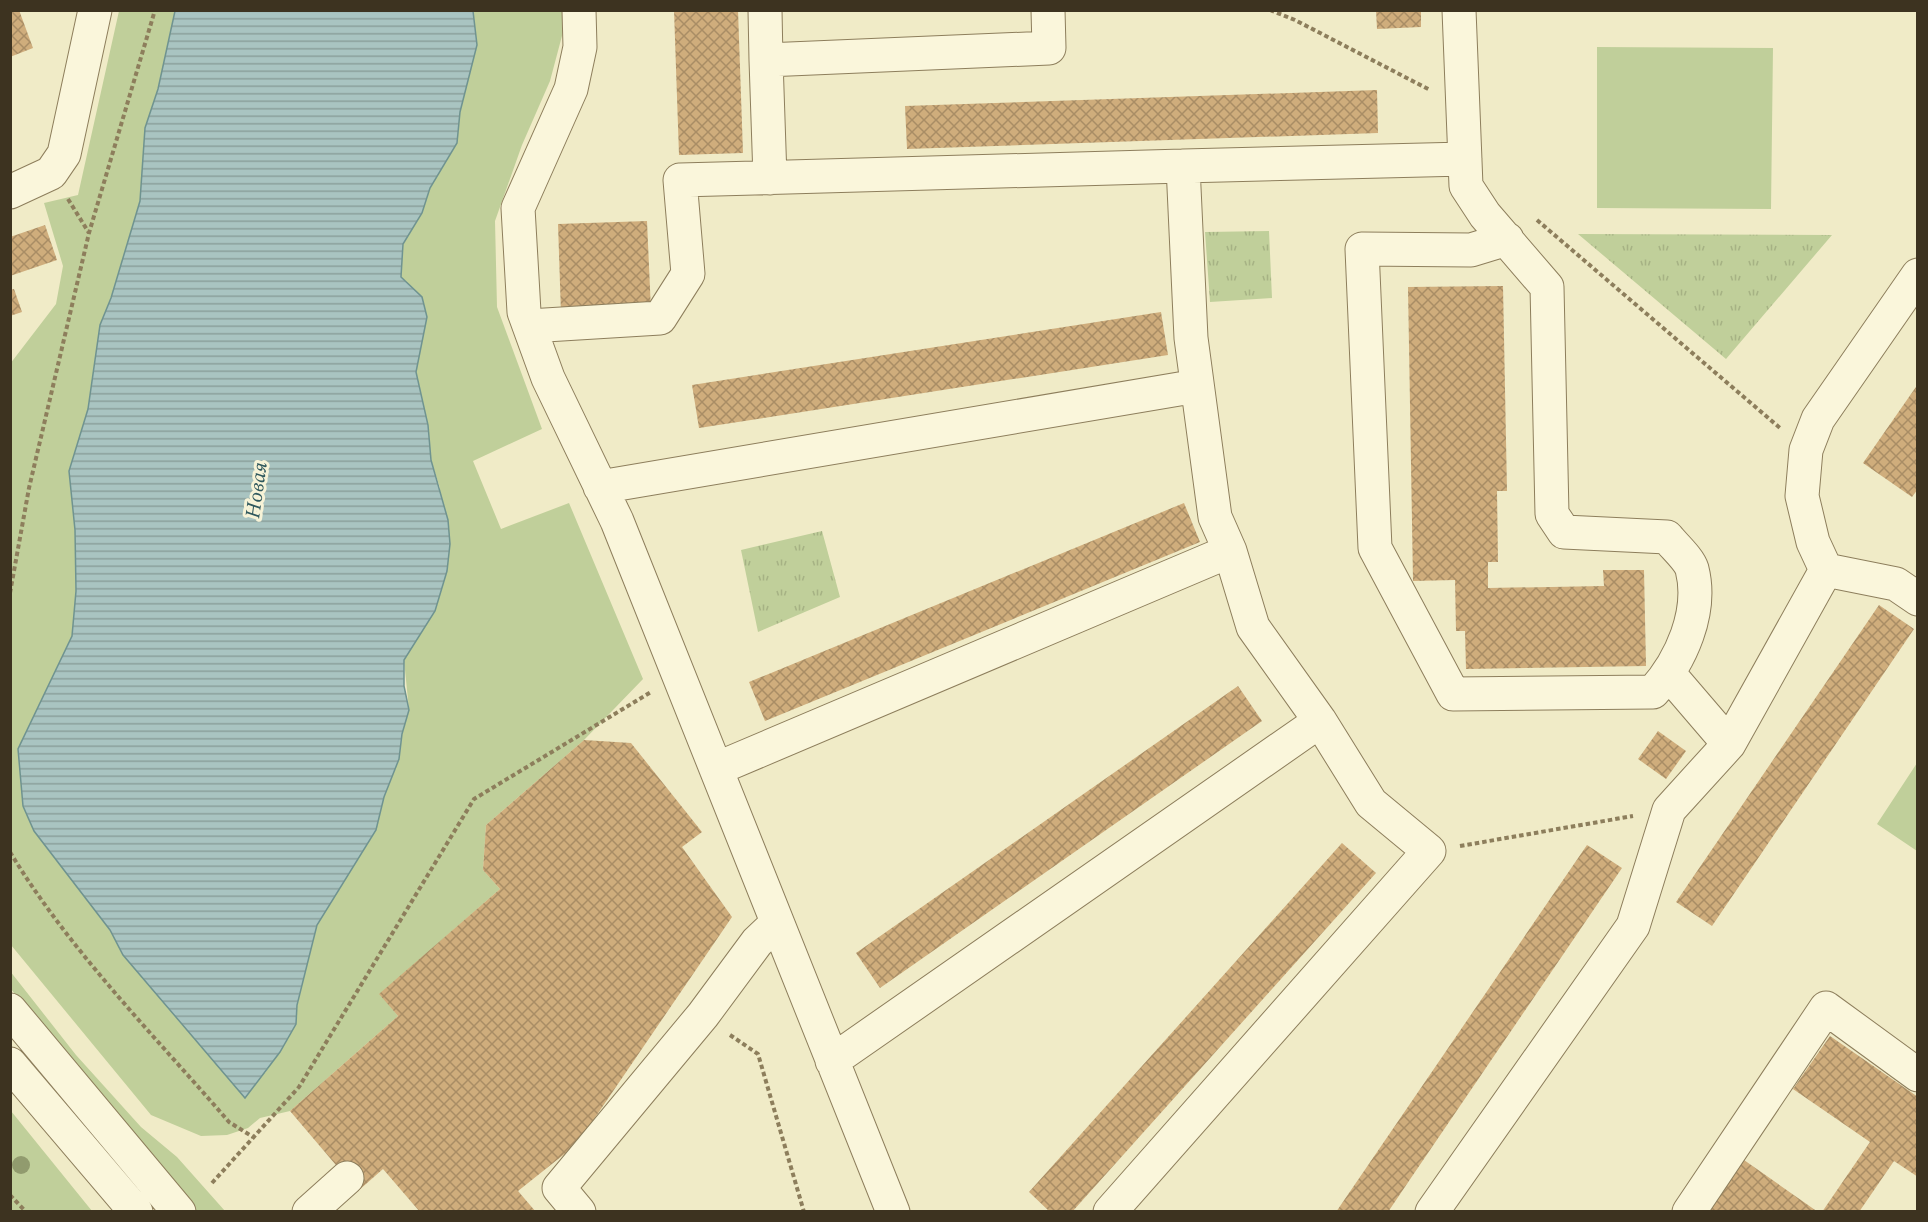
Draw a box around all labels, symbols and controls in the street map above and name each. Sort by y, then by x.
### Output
water label: Новая [237,460,277,520]

